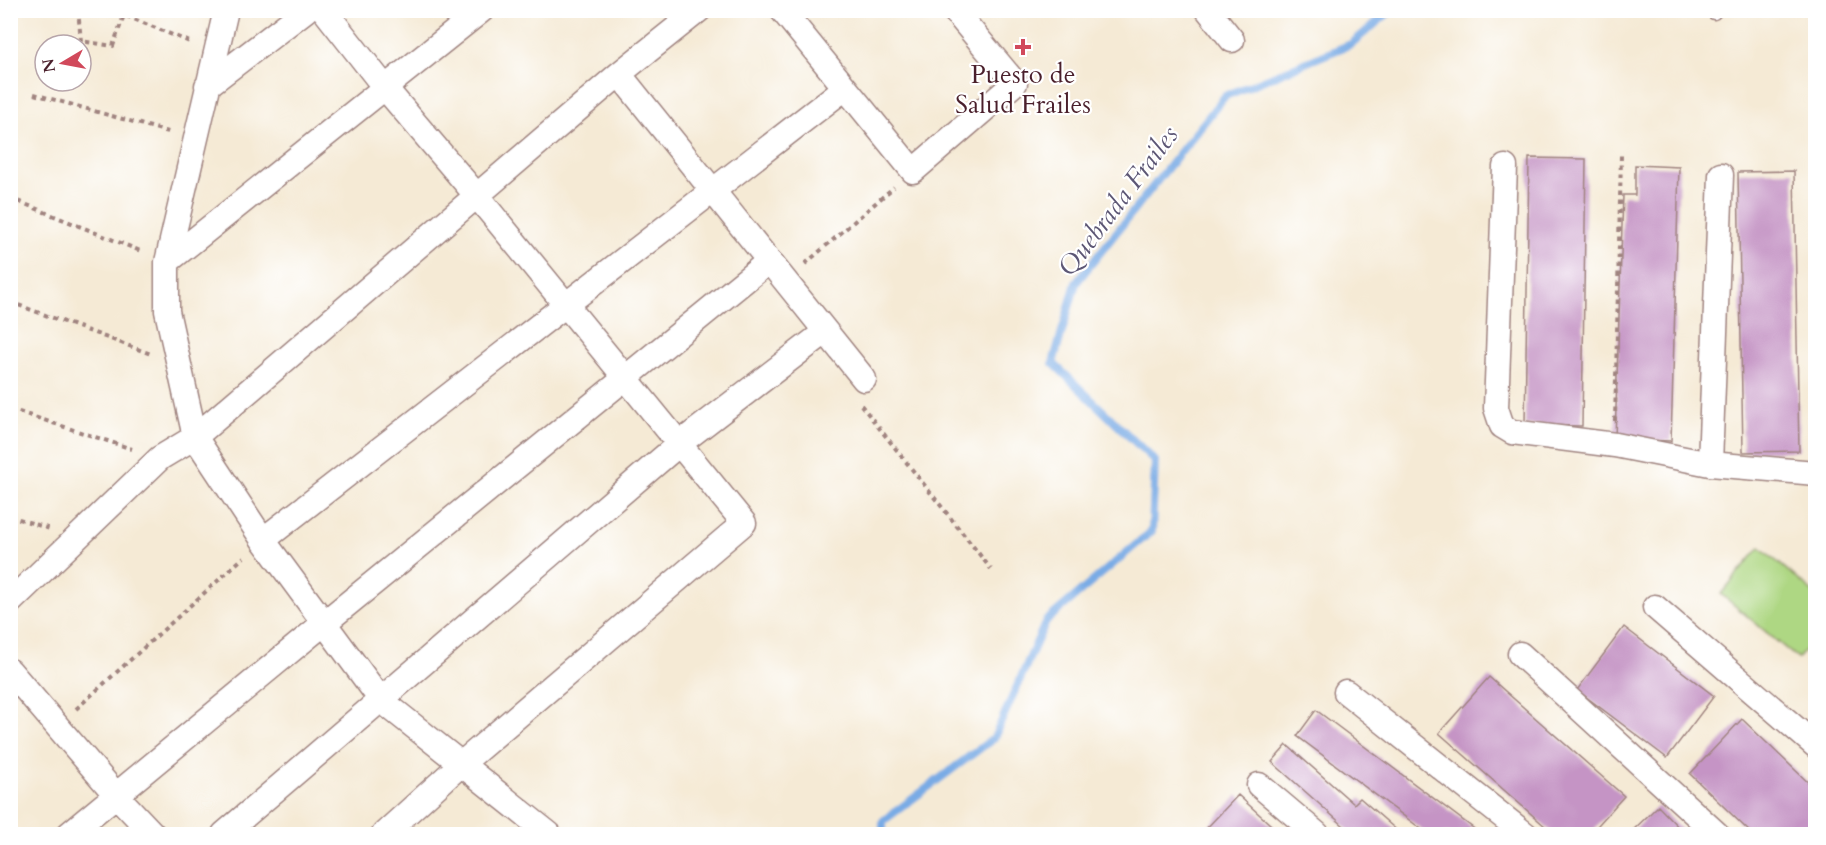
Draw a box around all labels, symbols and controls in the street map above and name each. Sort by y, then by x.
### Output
north arrow [33,33,93,93]
marker: Puesto de Salud Frailes [1014,38,1032,56]
text: N [37,57,61,74]
place label: Puesto de Salud Frailes [955,57,1091,122]
water label: Quebrada Frailes [1049,118,1187,284]

